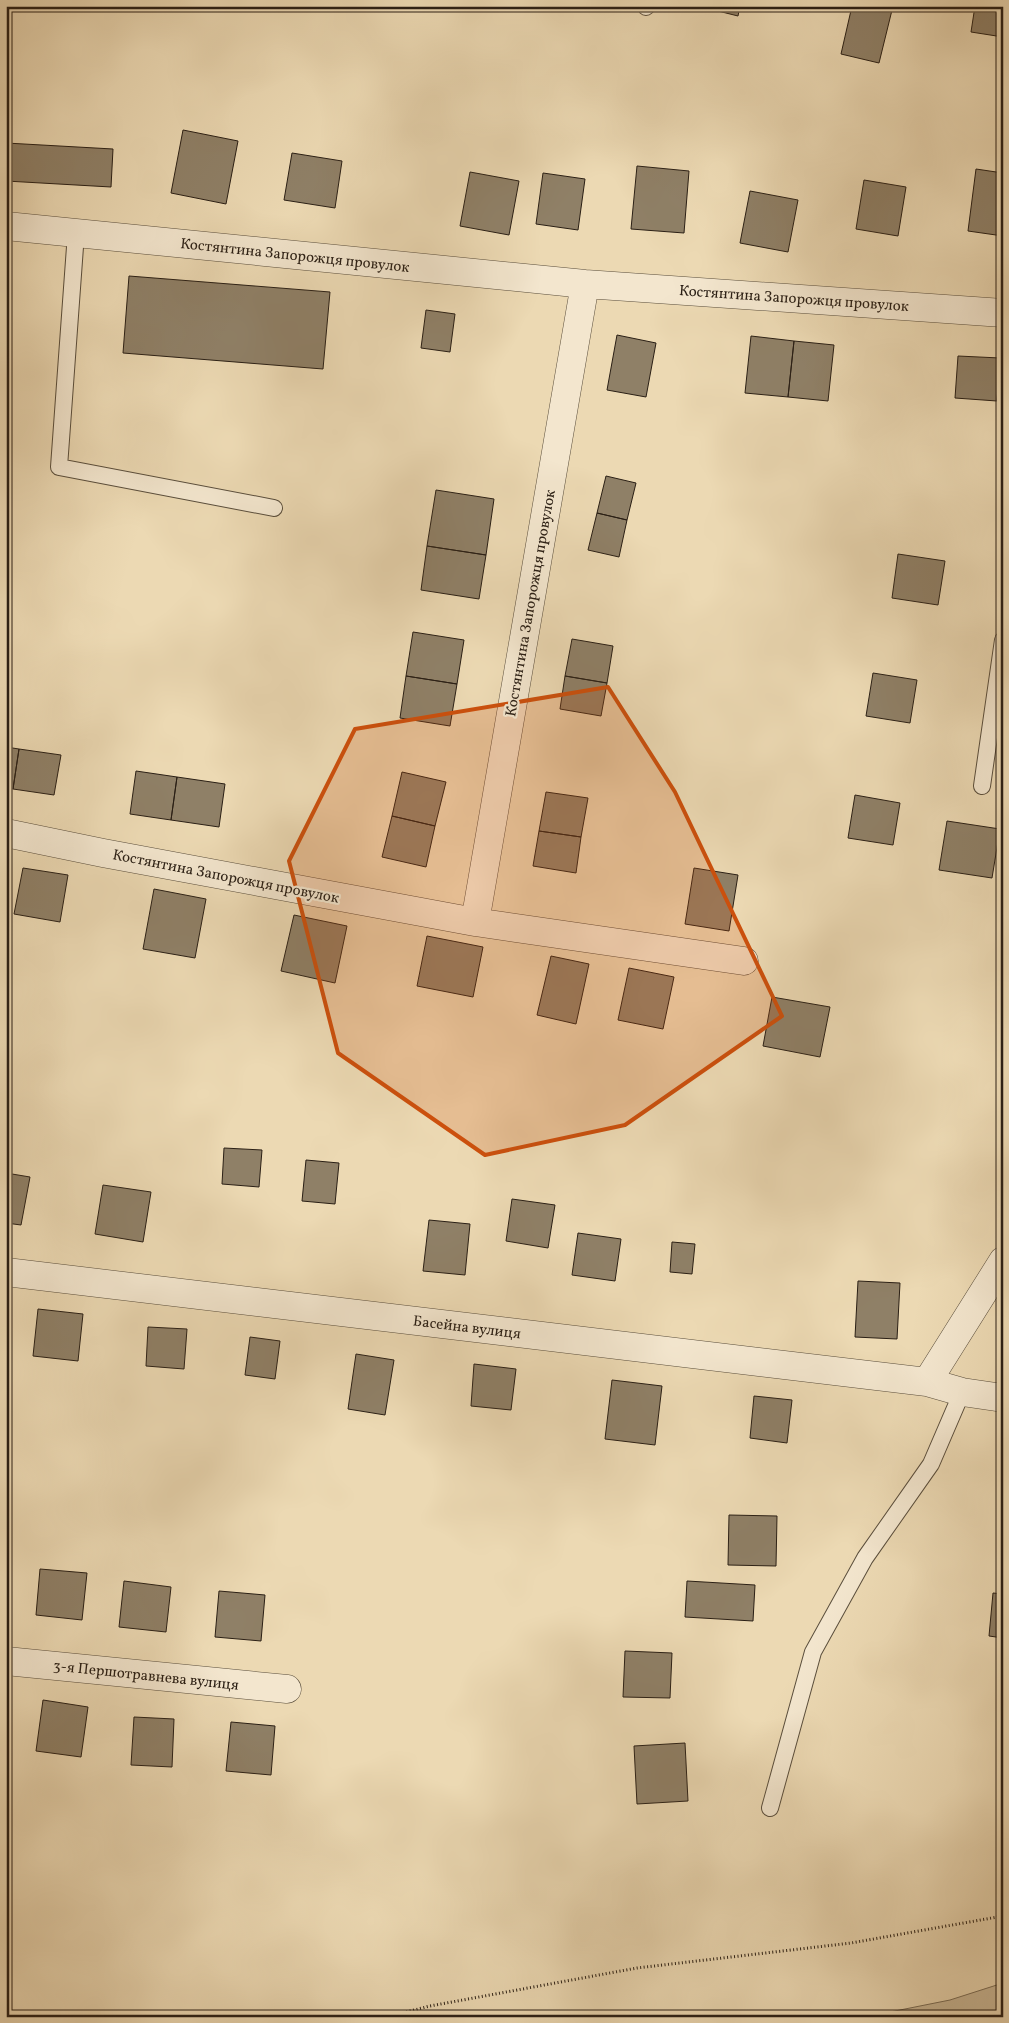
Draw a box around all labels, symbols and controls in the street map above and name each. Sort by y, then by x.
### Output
street label: Костянтина Запорожця провулок [179,234,410,279]
street label: Костянтина Запорожця провулок [678,281,909,318]
street label: Костянтина Запорожця провулок [501,488,562,718]
street label: Костянтина Запорожця провулок [111,845,341,910]
street label: Басейна вулиця [412,1311,522,1346]
street label: 3-я Першотравнева вулиця [52,1656,240,1697]

